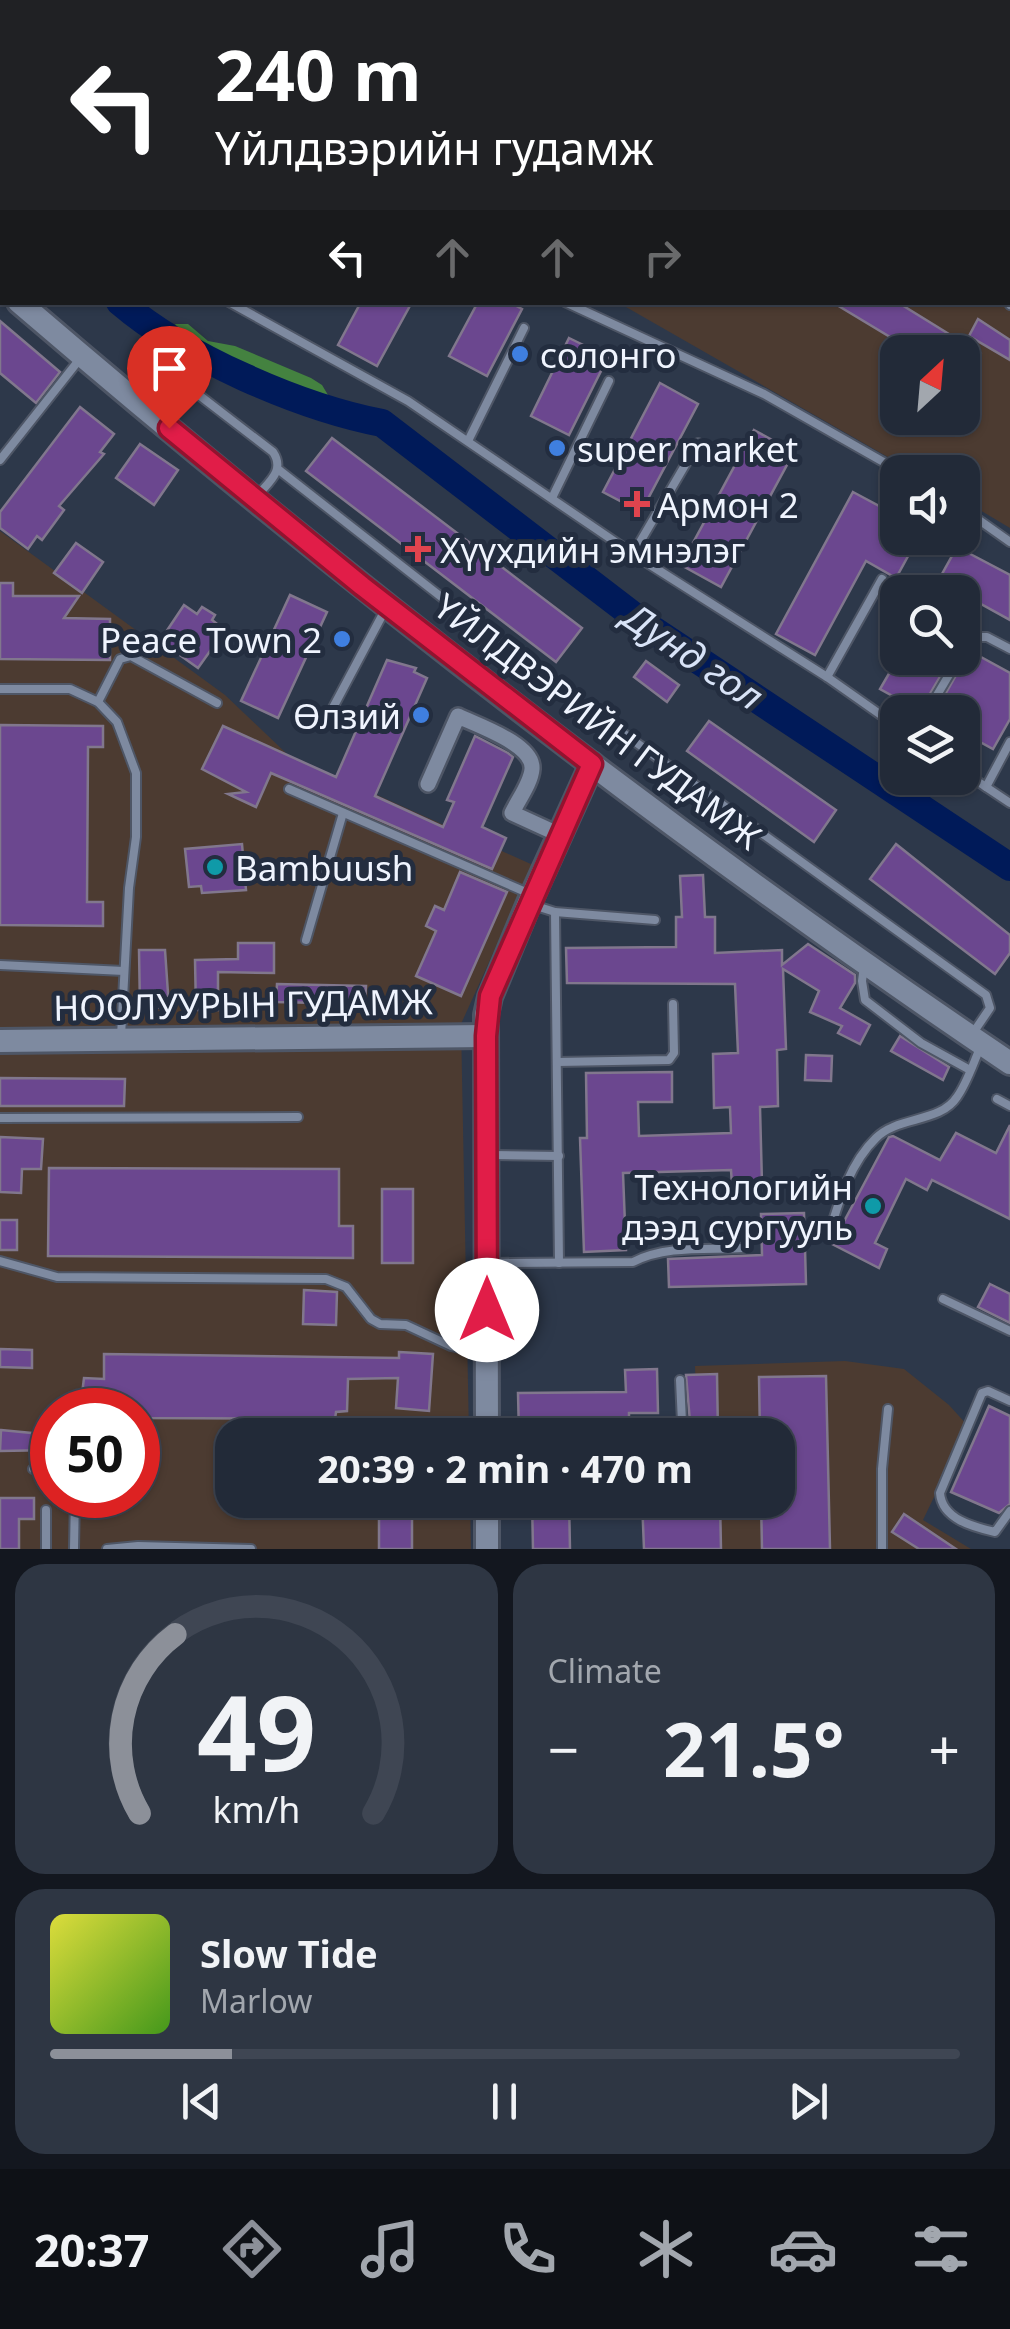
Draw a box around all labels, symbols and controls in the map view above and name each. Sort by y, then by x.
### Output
text: 240 m [215,26,422,122]
icon: left [50,40,180,170]
text: Yйлдвэрийн гудамж [215,117,654,178]
icon: left [320,230,375,285]
icon: ahead [425,230,480,285]
icon: ahead [530,230,585,285]
icon: right [635,230,690,285]
pin [127,326,212,429]
place label: солонго [540,331,676,378]
north arrow [880,335,980,435]
map controls [880,335,980,795]
icon: arrive [142,341,197,396]
marker: солонго [509,343,531,365]
place label: super market [577,425,798,472]
marker: super market [546,437,568,459]
button: sound [880,455,980,555]
place label: Армон 2 [657,481,799,528]
marker: Армон 2 [626,493,648,515]
place label: Хүүхдийн эмнэлэг [440,526,745,573]
marker: Хүүхдийн эмнэлэг [405,536,431,562]
button: search [880,575,980,675]
street label: YЙЛДВЭРИЙН ГУДАМЖ [425,582,771,860]
water label: Дунд гол [610,587,774,721]
place label: Peace Town 2 [100,616,322,663]
marker: Peace Town 2 [331,628,353,650]
place label: Өлзий [293,692,401,739]
button: layers [880,695,980,795]
marker: Өлзий [410,704,432,726]
place label: Bambuush [235,844,413,891]
marker: Bambuush [204,856,226,878]
street label: НООЛУУРЫН ГУДАМЖ [53,977,434,1031]
place label: Технологийн дээд сургууль [622,1163,853,1250]
marker: Технологийн дээд сургууль [862,1195,884,1217]
position arrow [435,1258,539,1362]
speed limit sign: 50 [30,1388,160,1518]
text: 20:39 · 2 min · 470 m [317,1442,693,1494]
text: Climate [548,1649,662,1692]
text: 49 [197,1660,316,1801]
text: 21.5° [663,1697,845,1799]
text: − [548,1711,579,1786]
text: + [929,1711,960,1786]
text: km/h [212,1785,300,1833]
text: Slow Tide [200,1927,378,1979]
text: Marlow [200,1979,312,2022]
icon: previous [174,2074,229,2129]
icon: pause [477,2074,532,2129]
icon: next [781,2074,836,2129]
icon: directions [217,2214,287,2284]
icon: music [355,2214,425,2284]
icon: phone [493,2214,563,2284]
icon: climate [631,2214,701,2284]
icon: car [768,2214,838,2284]
icon: filters [906,2214,976,2284]
text: 20:37 [34,2219,149,2280]

